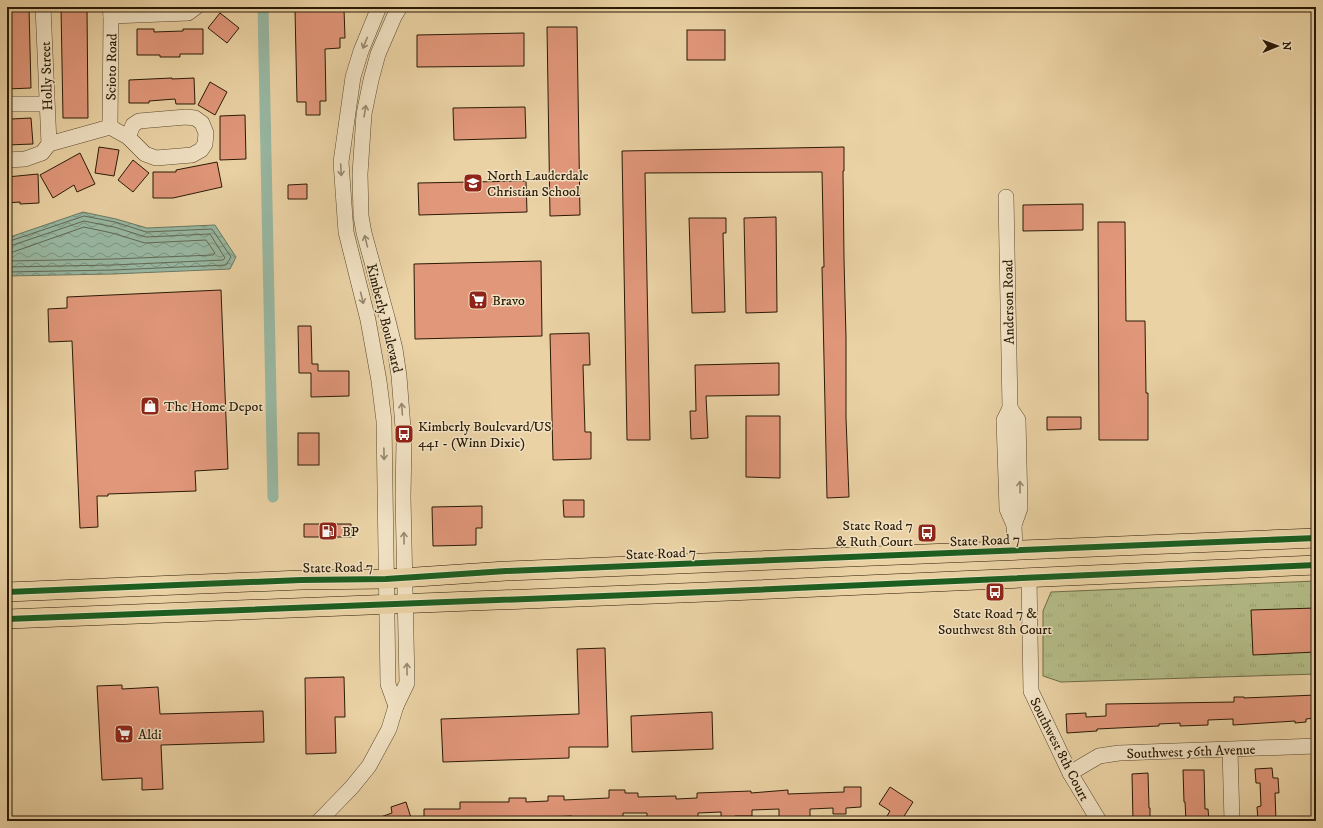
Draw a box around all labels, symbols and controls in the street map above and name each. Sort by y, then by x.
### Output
north arrow [1257,26,1297,66]
street label: Scioto Road [102,33,122,101]
one-way arrow [360,37,368,49]
street label: Holly Street [37,41,57,111]
text: N [1279,41,1293,50]
one-way arrow [361,105,369,118]
one-way arrow [338,163,345,176]
place label: North Lauderdale Christian School [487,167,589,201]
school or university icon: North Lauderdale Christian School [462,172,484,194]
one-way arrow [362,235,369,248]
street label: Anderson Road [999,259,1019,345]
street label: Kimberly Boulevard [362,262,406,375]
supermarket icon: Bravo [467,289,489,311]
one-way arrow [359,291,367,304]
place label: Bravo [492,292,525,310]
shop icon: The Home Depot [139,395,161,417]
place label: The Home Depot [164,398,263,416]
one-way arrow [398,402,405,415]
place label: Kimberly Boulevard/US 441 - (Winn Dixie) [418,418,552,452]
bus stop icon: Kimberly Boulevard/US 441 - (Winn Dixie) [393,423,415,445]
one-way arrow [380,447,388,460]
one-way arrow [1016,481,1023,494]
place label: State Road 7 & Ruth Court [836,517,914,551]
fuel station icon: BP [317,520,339,542]
bus stop icon: State Road 7 & Ruth Court [916,522,938,544]
place label: BP [342,523,359,541]
street label: State Road 7 [950,531,1021,551]
one-way arrow [400,532,408,545]
street label: State Road 7 [626,544,697,564]
street label: State Road 7 [303,558,373,578]
bus stop icon: State Road 7 & Southwest 8th Court [984,581,1006,603]
place label: State Road 7 & Southwest 8th Court [938,605,1052,639]
one-way arrow [403,663,411,676]
street label: Southwest 8th Court [1025,695,1093,805]
supermarket icon: Aldi [113,723,135,745]
place label: Aldi [138,726,162,744]
street label: Southwest 56th Avenue [1126,741,1256,763]

